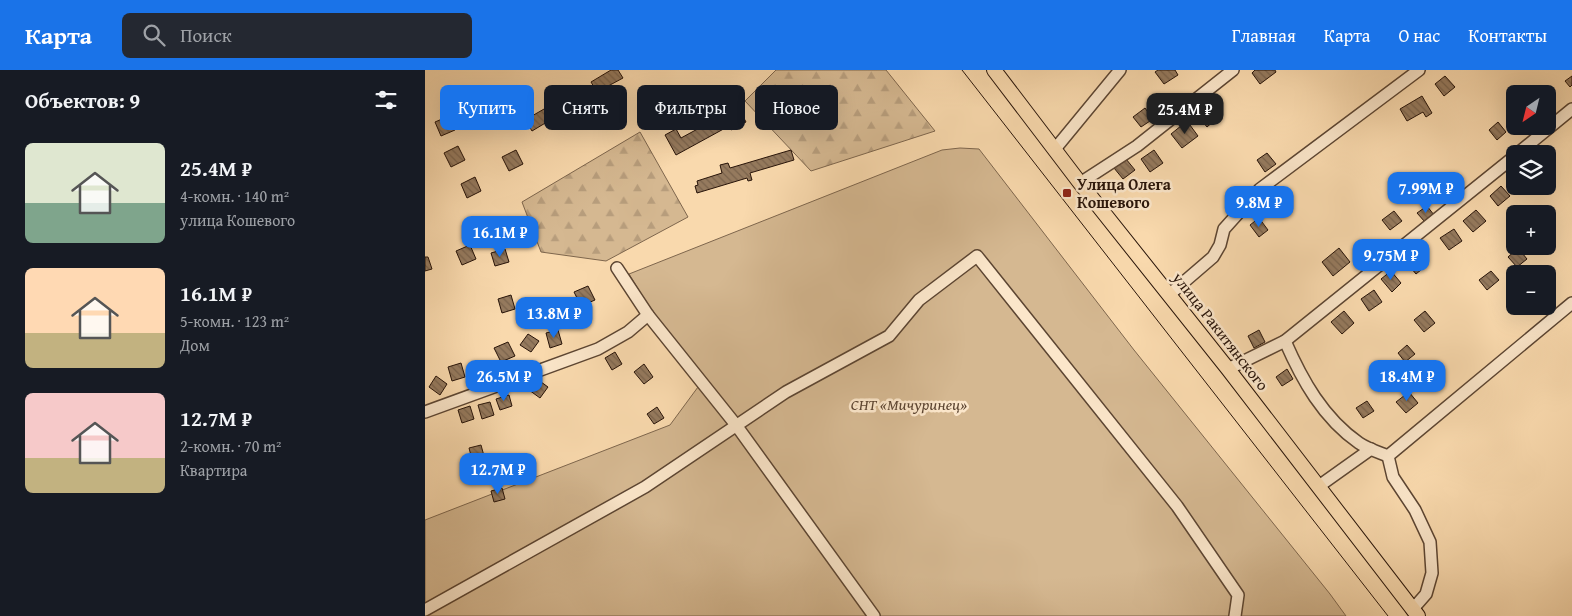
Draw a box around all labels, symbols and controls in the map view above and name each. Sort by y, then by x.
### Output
search box [122,13,472,58]
text: Карта [25,18,92,53]
icon: search [140,21,168,49]
text: Поиск [180,21,232,49]
text: Главная [1232,22,1296,49]
text: Карта [1324,22,1370,49]
text: О нас [1398,22,1440,49]
text: Контакты [1468,22,1547,49]
text: Объектов: 9 [25,85,140,116]
chip: Купить [440,85,534,130]
chip: Снять [544,85,627,130]
chip: Фильтры [637,85,745,130]
chip: Новое [755,85,838,130]
north arrow [1506,85,1556,135]
map controls [1506,85,1556,315]
icon: filters [372,86,400,114]
pin: 25.4M ₽ [1139,92,1231,135]
text: 25.4M ₽ [1158,97,1212,121]
button: layers [1506,145,1556,195]
text: 25.4M ₽ [180,153,252,184]
icon: home [65,163,125,223]
place label: Улица Олега Кошевого [1077,172,1172,214]
pin: 7.99M ₽ [1380,172,1472,214]
text: 7.99M ₽ [1399,176,1453,200]
text: 4-комн. · 140 m² [180,184,289,208]
pin: 9.8M ₽ [1218,186,1300,228]
marker: Улица Олега Кошевого [1061,187,1073,199]
text: 9.8M ₽ [1236,190,1282,214]
button: + [1506,205,1556,255]
text: улица Кошевого [180,208,295,232]
pin: 16.1M ₽ [454,216,546,258]
text: 16.1M ₽ [473,220,527,244]
pin: 9.75M ₽ [1345,238,1437,281]
text: 9.75M ₽ [1364,243,1418,267]
button: − [1506,265,1556,315]
street label: улица Ракитянского [1166,266,1275,395]
text: 16.1M ₽ [180,278,252,309]
icon: home [65,288,125,348]
pin: 13.8M ₽ [508,296,600,339]
text: 13.8M ₽ [527,301,581,325]
text: 5-комн. · 123 m² [180,309,289,333]
text: Дом [180,333,210,357]
pin: 26.5M ₽ [458,360,550,402]
pin: 18.4M ₽ [1361,360,1453,402]
text: 26.5M ₽ [477,364,531,388]
text: 18.4M ₽ [1380,364,1434,388]
park label: СНТ «Мичуринец» [851,392,967,416]
text: 12.7M ₽ [180,403,252,434]
icon: home [65,413,125,473]
text: 2-комн. · 70 m² [180,434,281,458]
pin: 12.7M ₽ [452,452,544,495]
text: 12.7M ₽ [471,457,525,481]
text: Квартира [180,458,247,482]

